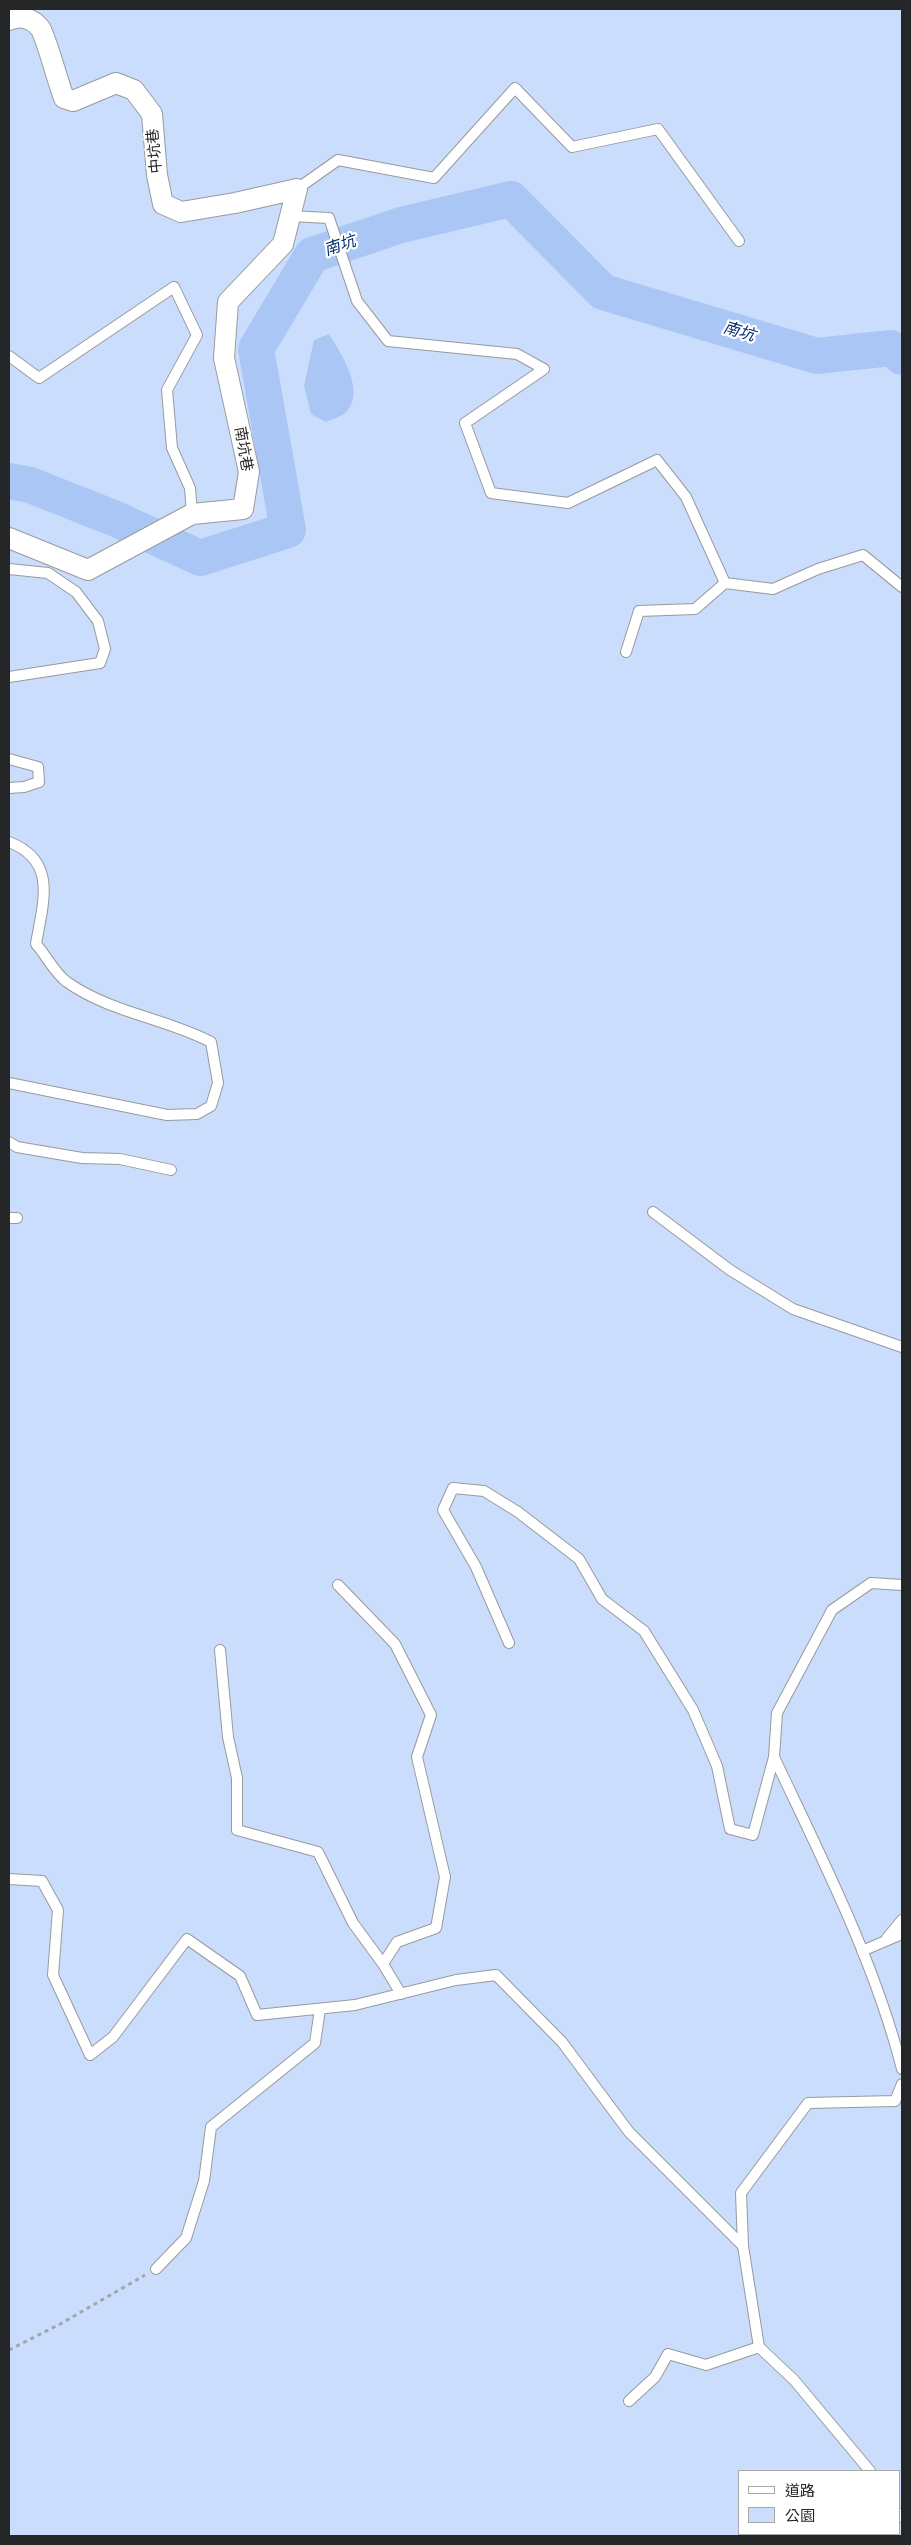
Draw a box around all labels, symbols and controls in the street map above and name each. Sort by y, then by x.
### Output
street label: 中坑巷 [144,128,166,174]
water label: 南坑 [322,232,358,260]
water label: 南坑 [721,318,757,346]
street label: 南坑巷 [230,425,256,473]
legend [738,2470,901,2535]
text: 道路 [785,2480,815,2500]
text: 公園 [785,2505,815,2525]

